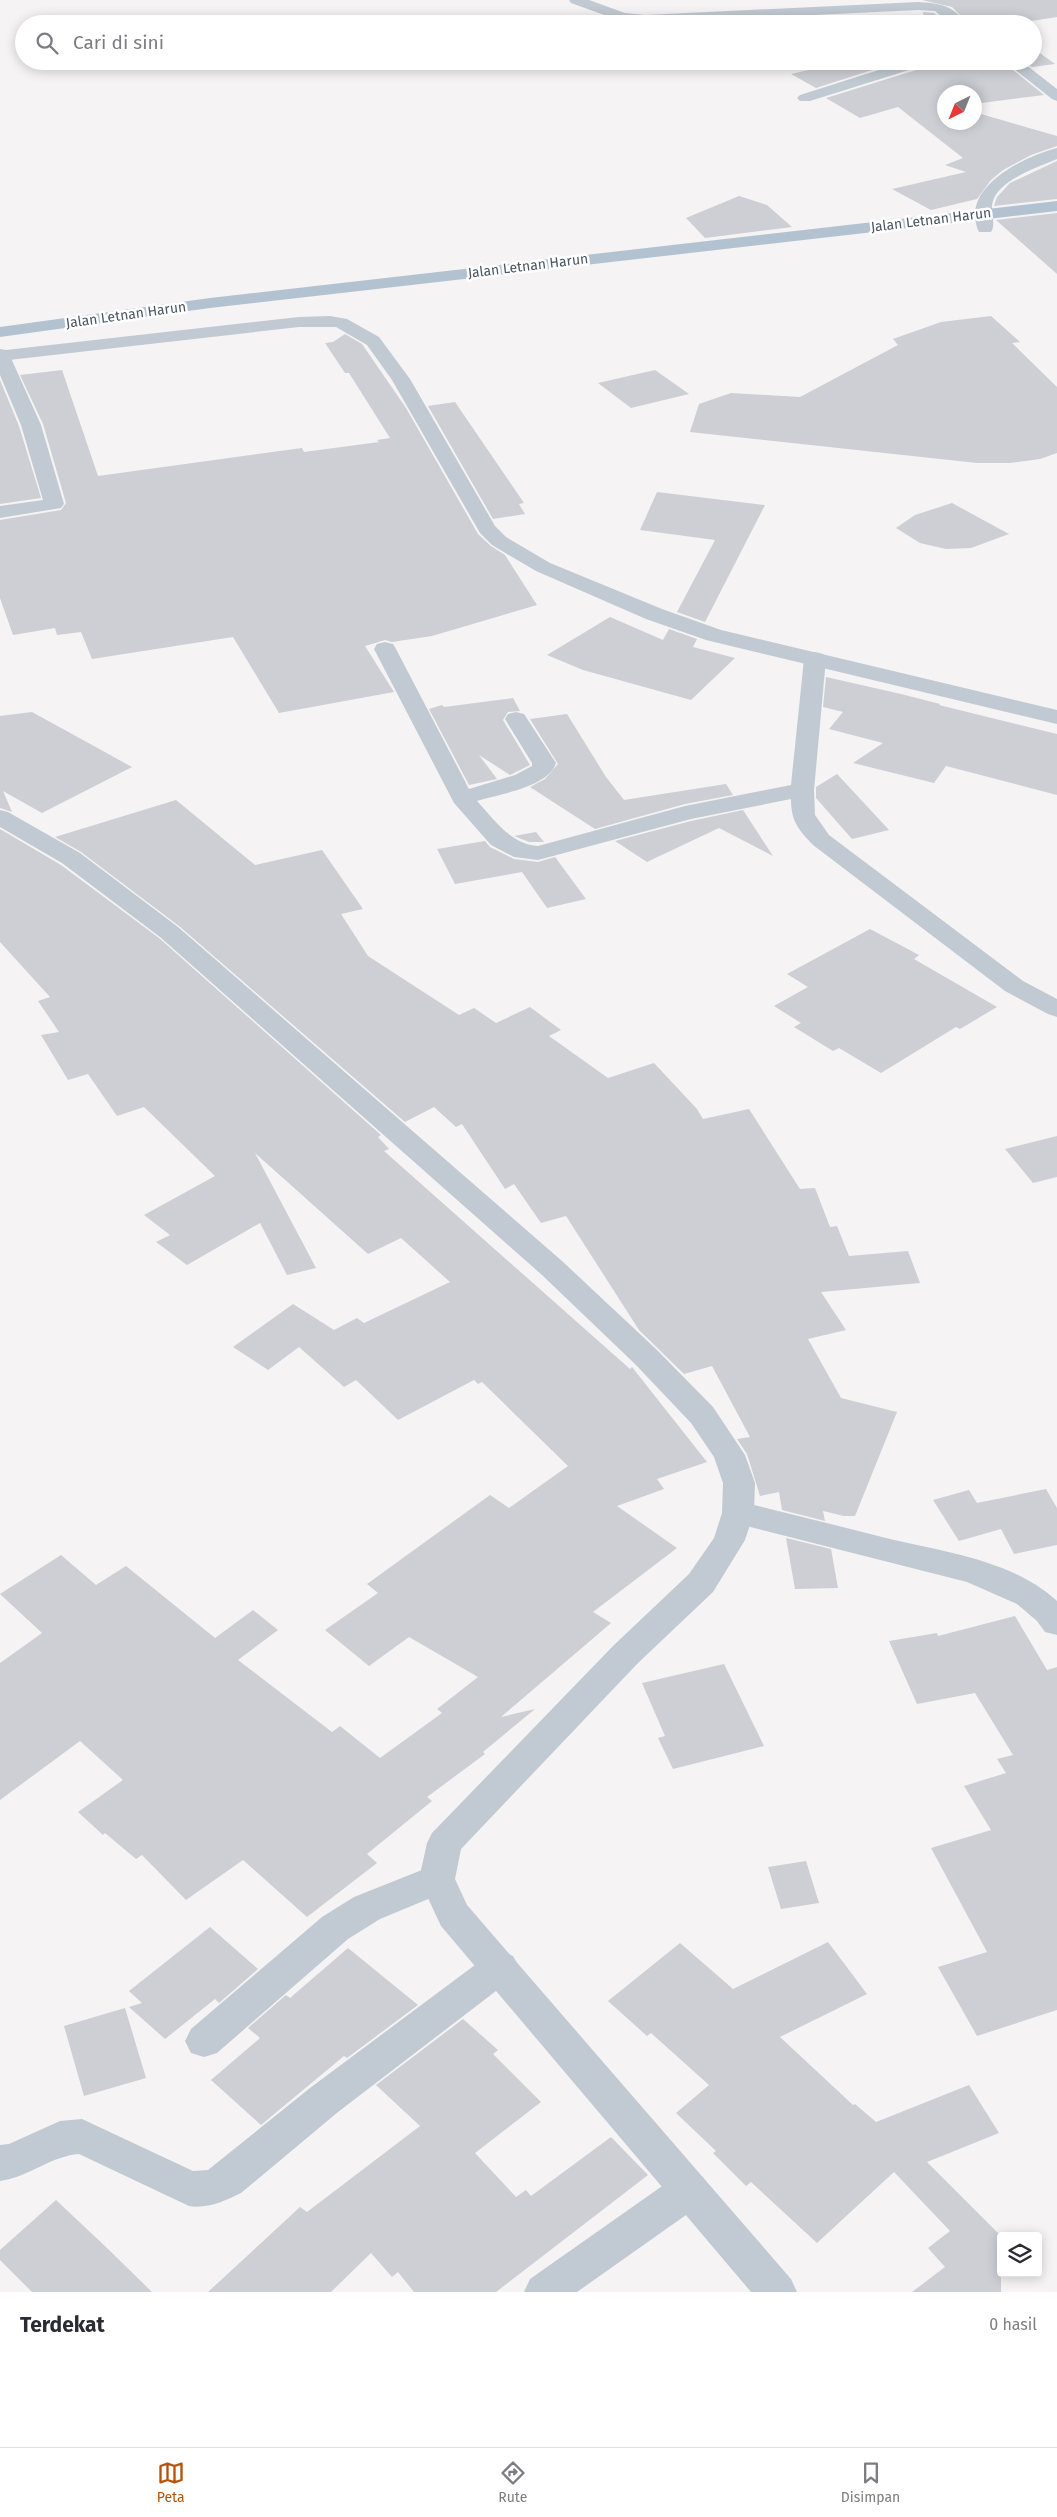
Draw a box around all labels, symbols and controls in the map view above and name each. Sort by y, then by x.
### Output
search box [15,15,1042,70]
icon: search [33,29,61,57]
text: Cari di sini [73,31,164,54]
north arrow [937,85,982,130]
street label: Jalan Letnan Harun [870,204,992,236]
street label: Jalan Letnan Harun [467,250,589,282]
street label: Jalan Letnan Harun [65,298,187,332]
map controls [997,2232,1042,2277]
button: layers [997,2232,1042,2277]
text: Terdekat [20,2312,105,2338]
text: 0 hasil [989,2315,1037,2334]
tab: Peta [157,2459,185,2506]
tab: Rute [498,2459,527,2506]
tab: Disimpan [841,2459,900,2506]

